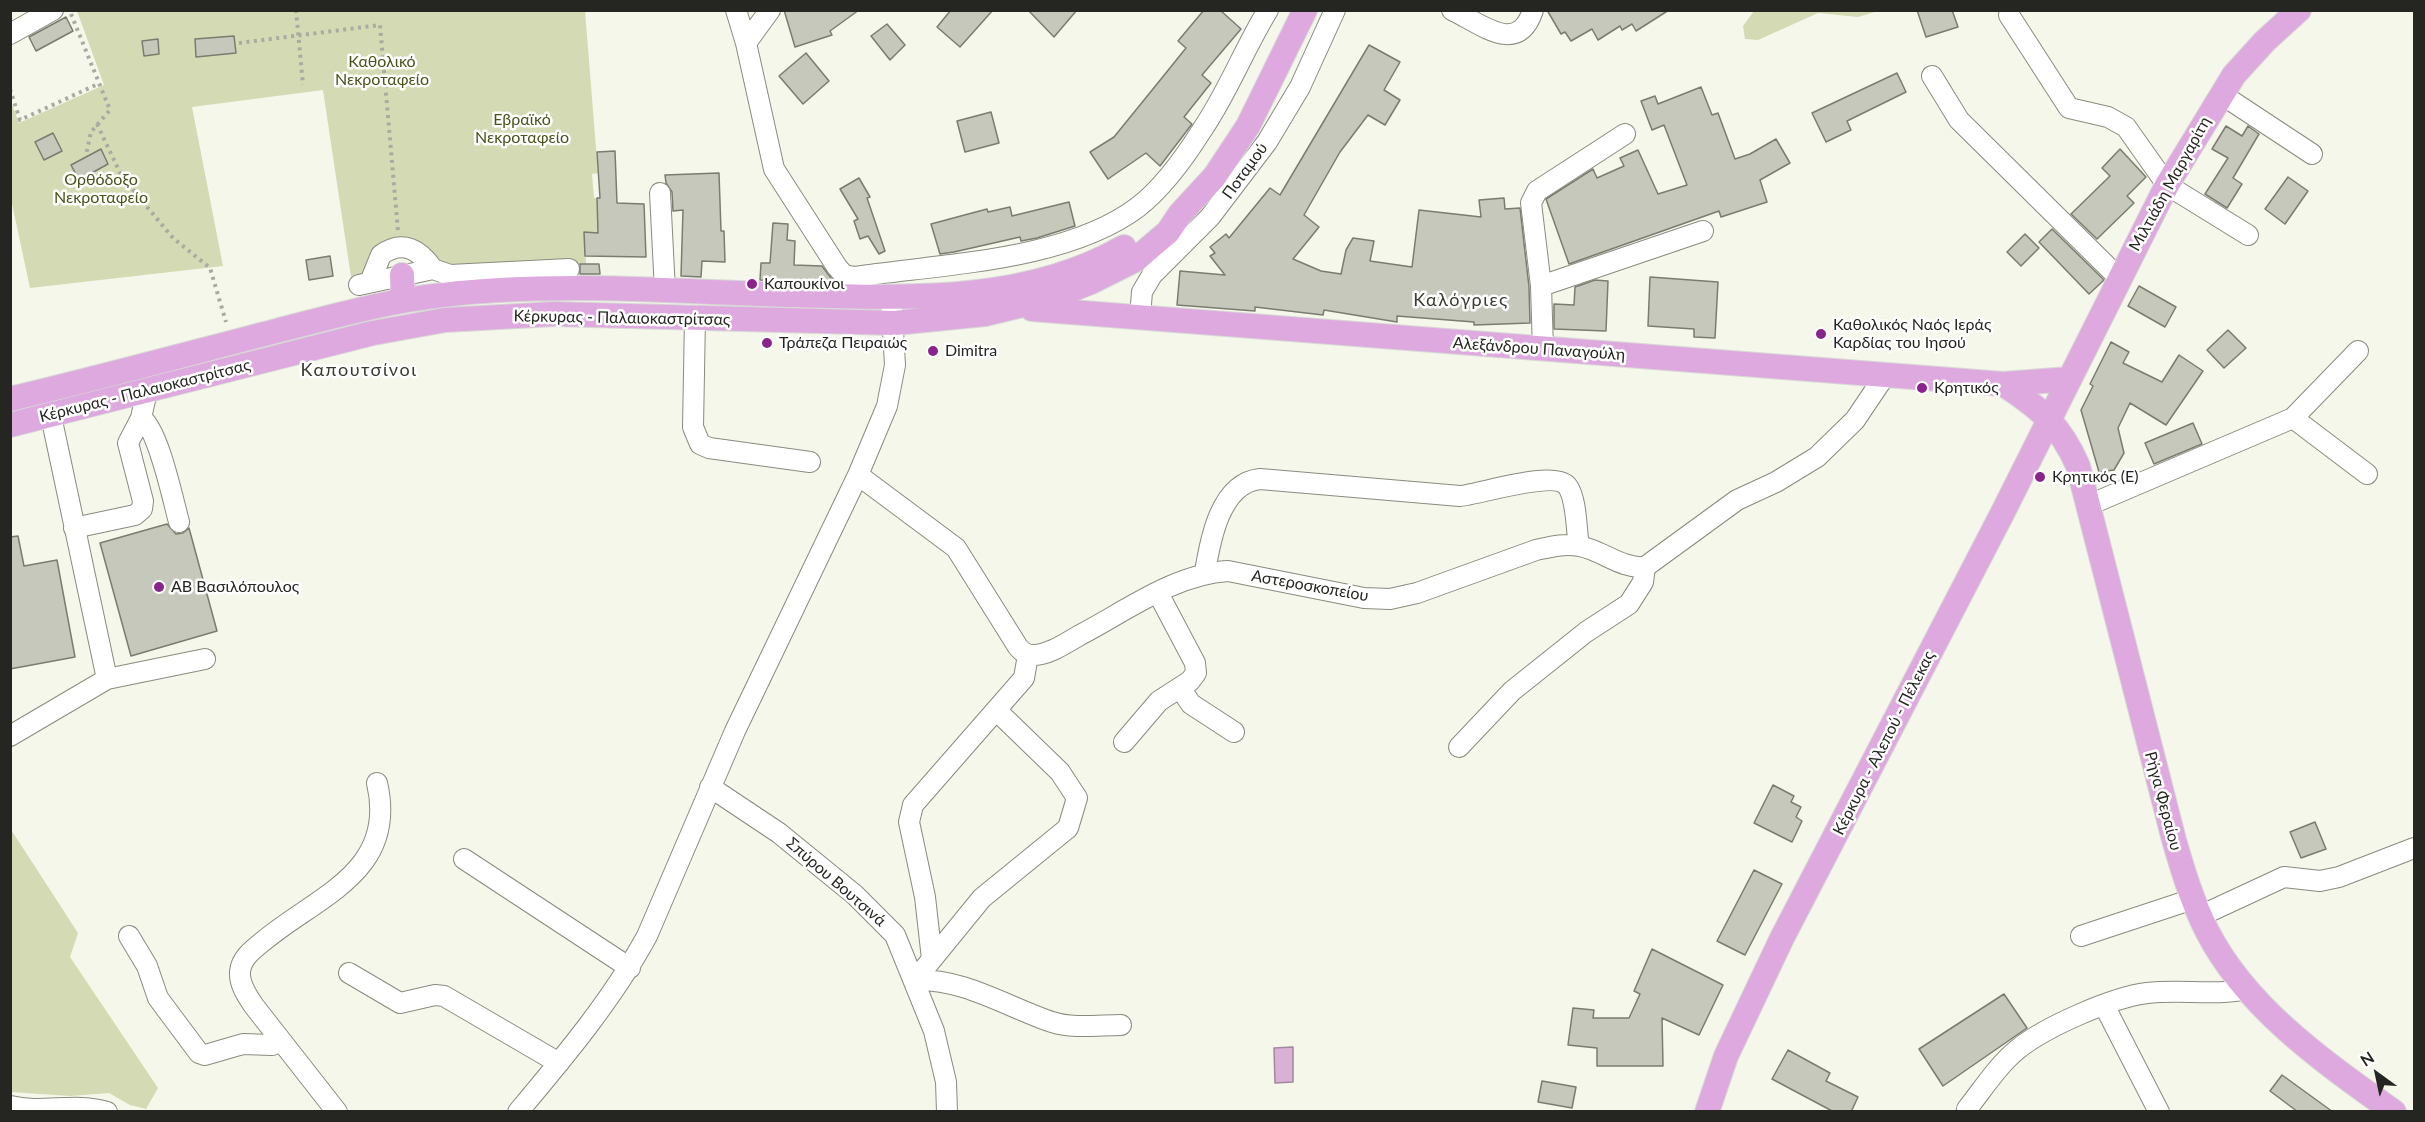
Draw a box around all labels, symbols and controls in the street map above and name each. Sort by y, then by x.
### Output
park label: Καθολικό Νεκροταφείο [335,52,429,90]
park label: Εβραϊκό Νεκροταφείο [475,110,569,148]
street label: Μιλτιάδη Μαργαρίτη [2125,114,2215,254]
street label: Ποταμού [1218,139,1272,203]
park label: Ορθόδοξο Νεκροταφείο [54,170,148,208]
place label: Καπουκίνοι [764,274,845,294]
marker: Καπουκίνοι [745,277,759,291]
district label: Καλόγριες [1413,289,1509,311]
street label: Κέρκυρας - Παλαιοκαστρίτσας [513,307,731,329]
place label: Καθολικός Ναός Ιεράς Καρδίας του Ιησού [1833,315,1991,353]
marker: Καθολικός Ναός Ιεράς Καρδίας του Ιησού [1814,327,1828,341]
place label: Τράπεζα Πειραιώς [779,333,907,353]
street label: Αλεξάνδρου Παναγούλη [1452,333,1626,365]
marker: Τράπεζα Πειραιώς [760,336,774,350]
place label: Dimitra [945,341,997,361]
marker: Dimitra [926,344,940,358]
street label: Κέρκυρας - Παλαιοκαστρίτσας [37,355,253,427]
district label: Καπουτσίνοι [301,359,417,381]
place label: Κρητικός [1934,378,1999,398]
marker: Κρητικός [1915,381,1929,395]
place label: Κρητικός (E) [2052,467,2138,487]
marker: Κρητικός (E) [2033,470,2047,484]
street label: Αστεροσκοπείου [1250,566,1370,606]
place label: ΑΒ Βασιλόπουλος [171,577,299,597]
marker: ΑΒ Βασιλόπουλος [152,580,166,594]
street label: Κέρκυρα - Αλεπού - Πέλεκας [1829,648,1939,838]
street label: Ρήγα Φεραίου [2141,749,2185,853]
street label: Σπύρου Βουτσινά [782,834,890,930]
north arrow [2347,1044,2407,1104]
text: N [2357,1047,2377,1070]

